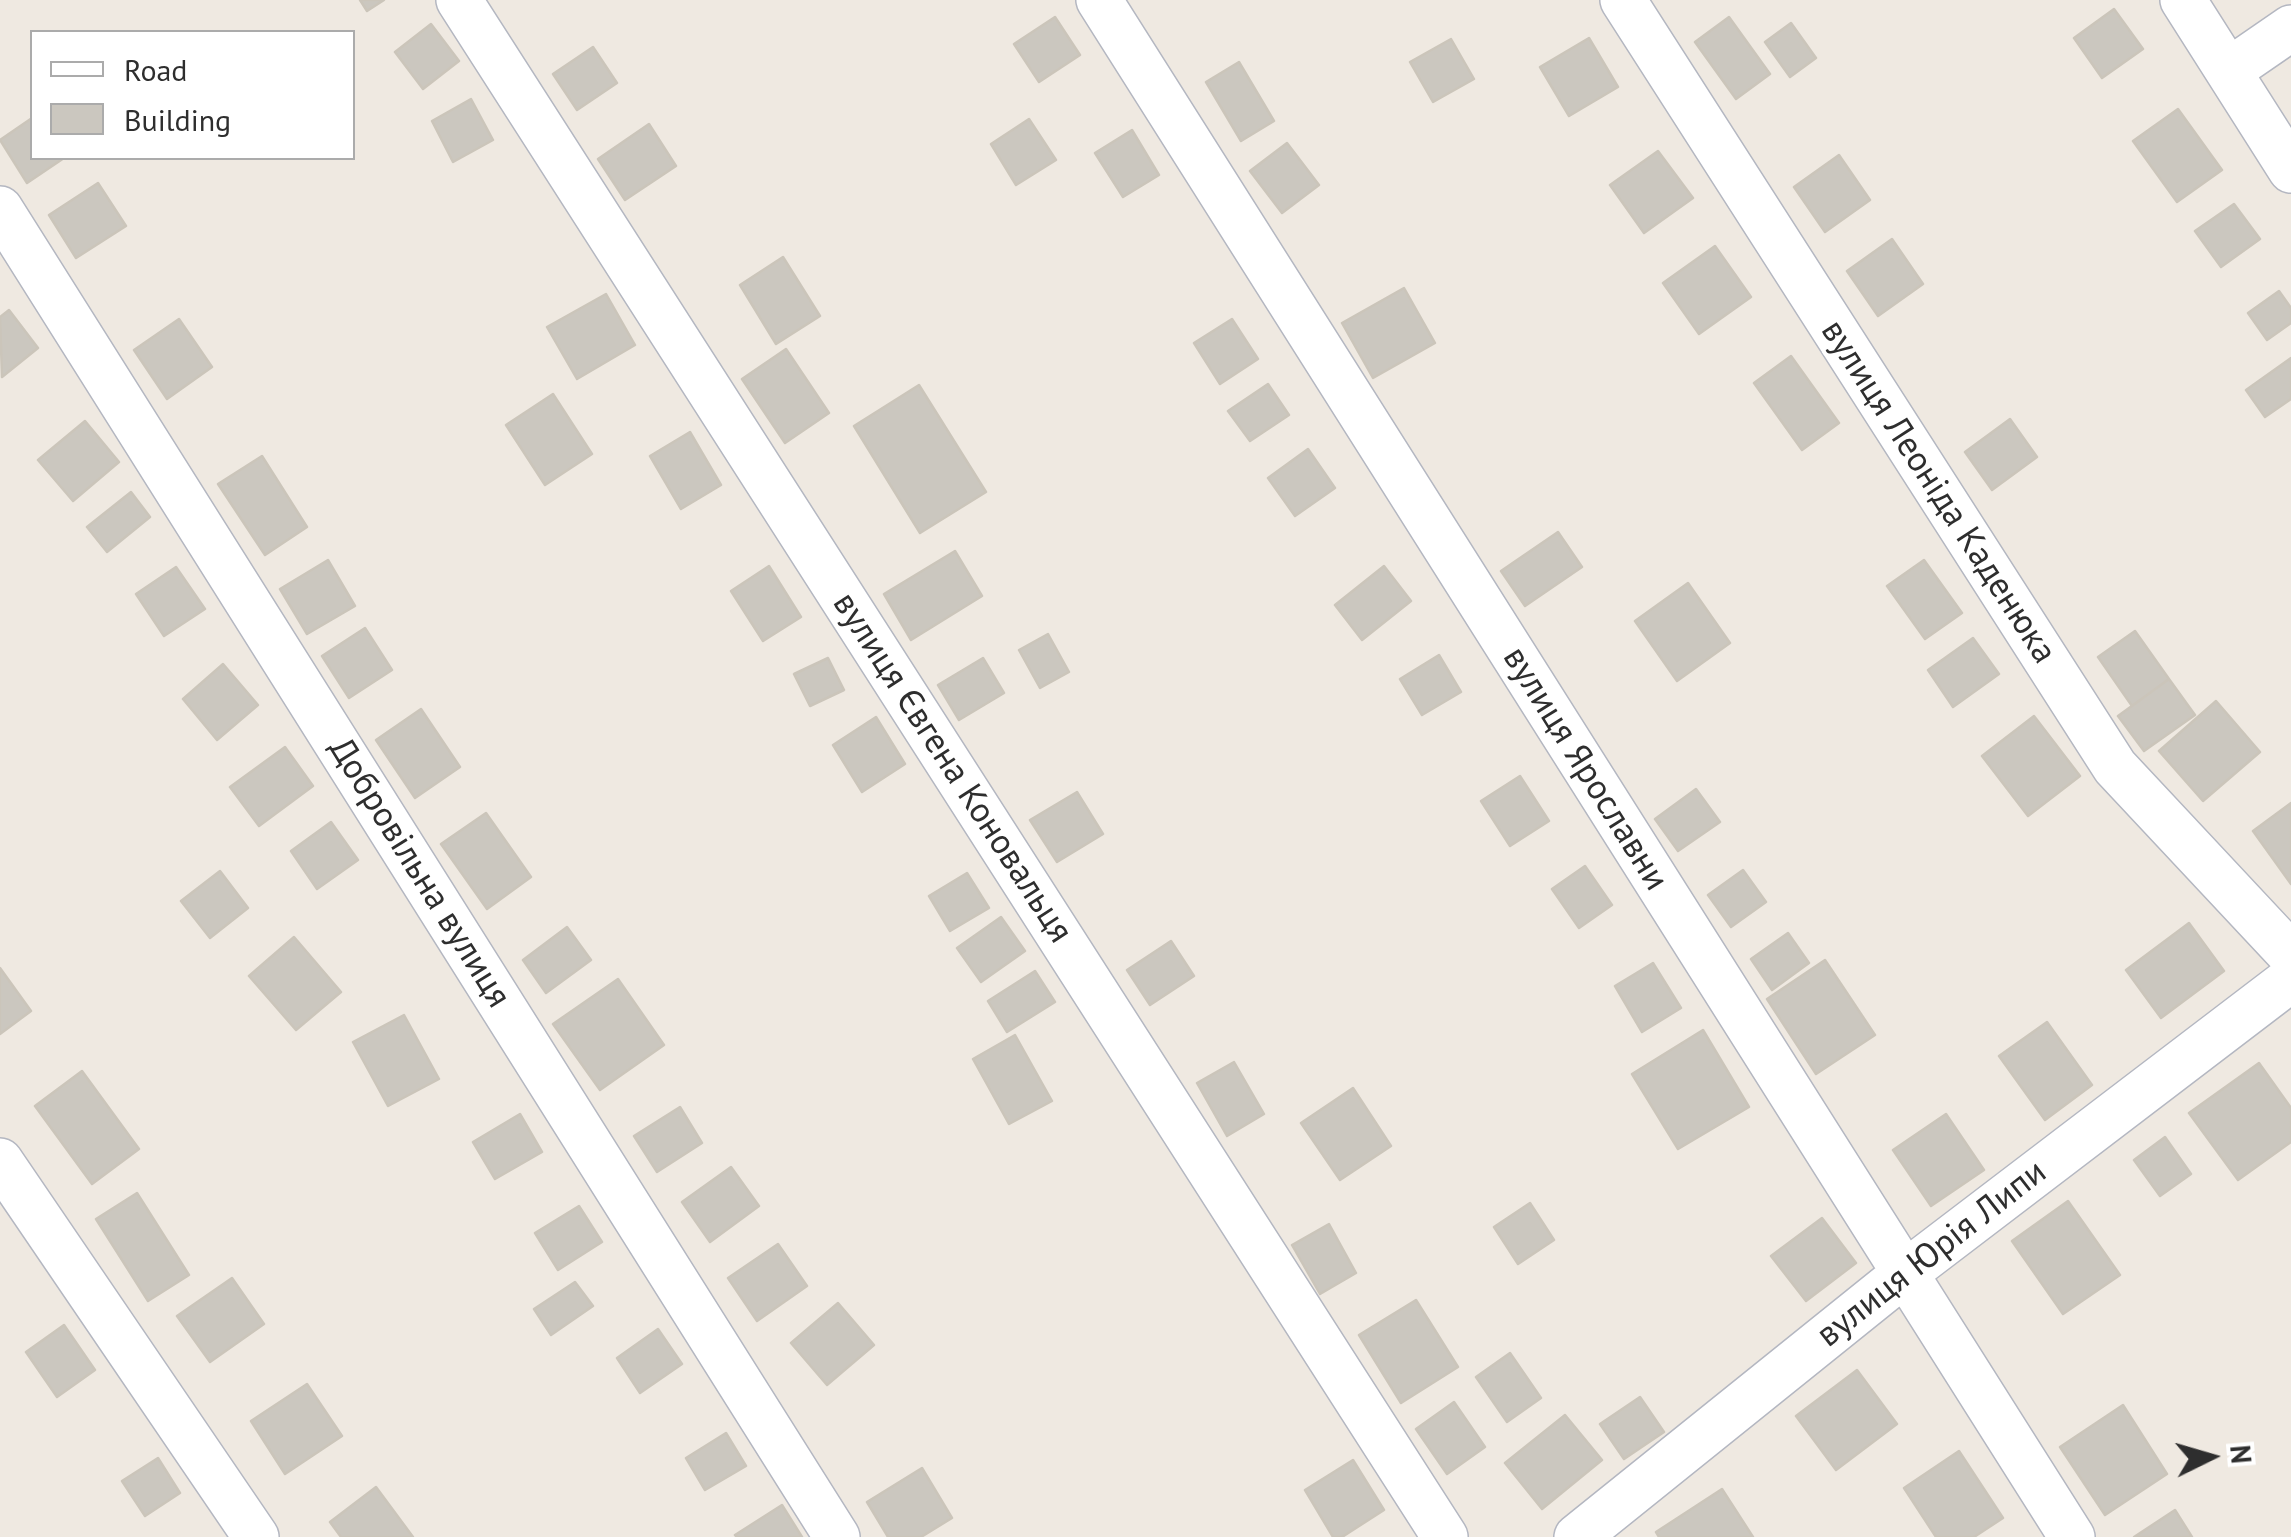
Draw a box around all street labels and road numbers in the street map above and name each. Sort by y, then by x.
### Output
street label: вулиця Леоніда Каденюка [1811,313,2065,671]
street label: вулиця Євгена Коновальця [823,585,1081,951]
street label: вулиця Ярославни [1493,640,1677,898]
street label: Добровільна вулиця [319,730,519,1016]
street label: вулиця Юрія Липи [1809,1151,2055,1357]

